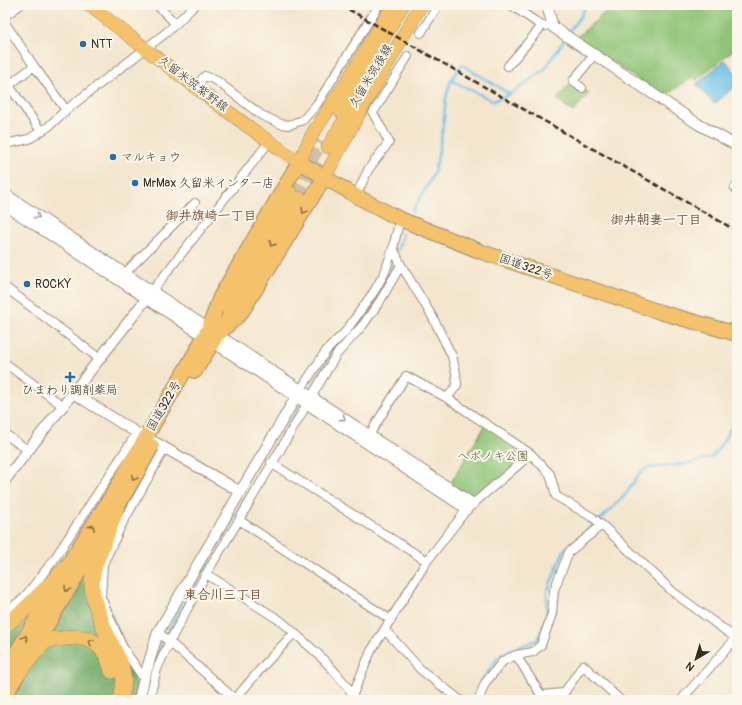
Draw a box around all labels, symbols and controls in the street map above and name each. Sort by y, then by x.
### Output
place label: NTT [91,37,113,52]
marker: NTT [78,39,88,49]
street label: 久留米筑後線 [346,41,396,111]
street label: 久留米筑紫野線 [155,53,231,115]
place label: マルキョウ [121,150,181,165]
marker: マルキョウ [108,152,118,162]
place label: MrMax 久留米インター店 [143,176,274,191]
marker: MrMax 久留米インター店 [130,178,140,188]
one-way arrow [301,207,309,214]
district label: 御井旗崎一丁目 [165,208,257,224]
one-way arrow [33,211,40,218]
district label: 御井朝妻一丁目 [610,212,702,228]
one-way arrow [269,240,277,247]
street label: 国道322号 [497,251,555,283]
place label: ROCKY [35,277,71,292]
marker: ROCKY [22,279,32,289]
marker: ひまわり調剤薬局 [65,372,75,382]
street label: 国道322号 [143,378,185,434]
place label: ひまわり調剤薬局 [22,383,118,398]
one-way arrow [339,413,346,420]
park label: ヘボノキ公園 [457,449,529,464]
one-way arrow [132,474,139,481]
one-way arrow [87,524,94,531]
one-way arrow [65,585,72,592]
district label: 東合川三丁目 [184,587,262,603]
one-way arrow [20,635,27,642]
one-way arrow [88,639,95,646]
north arrow [676,639,716,679]
text: N [683,659,697,674]

